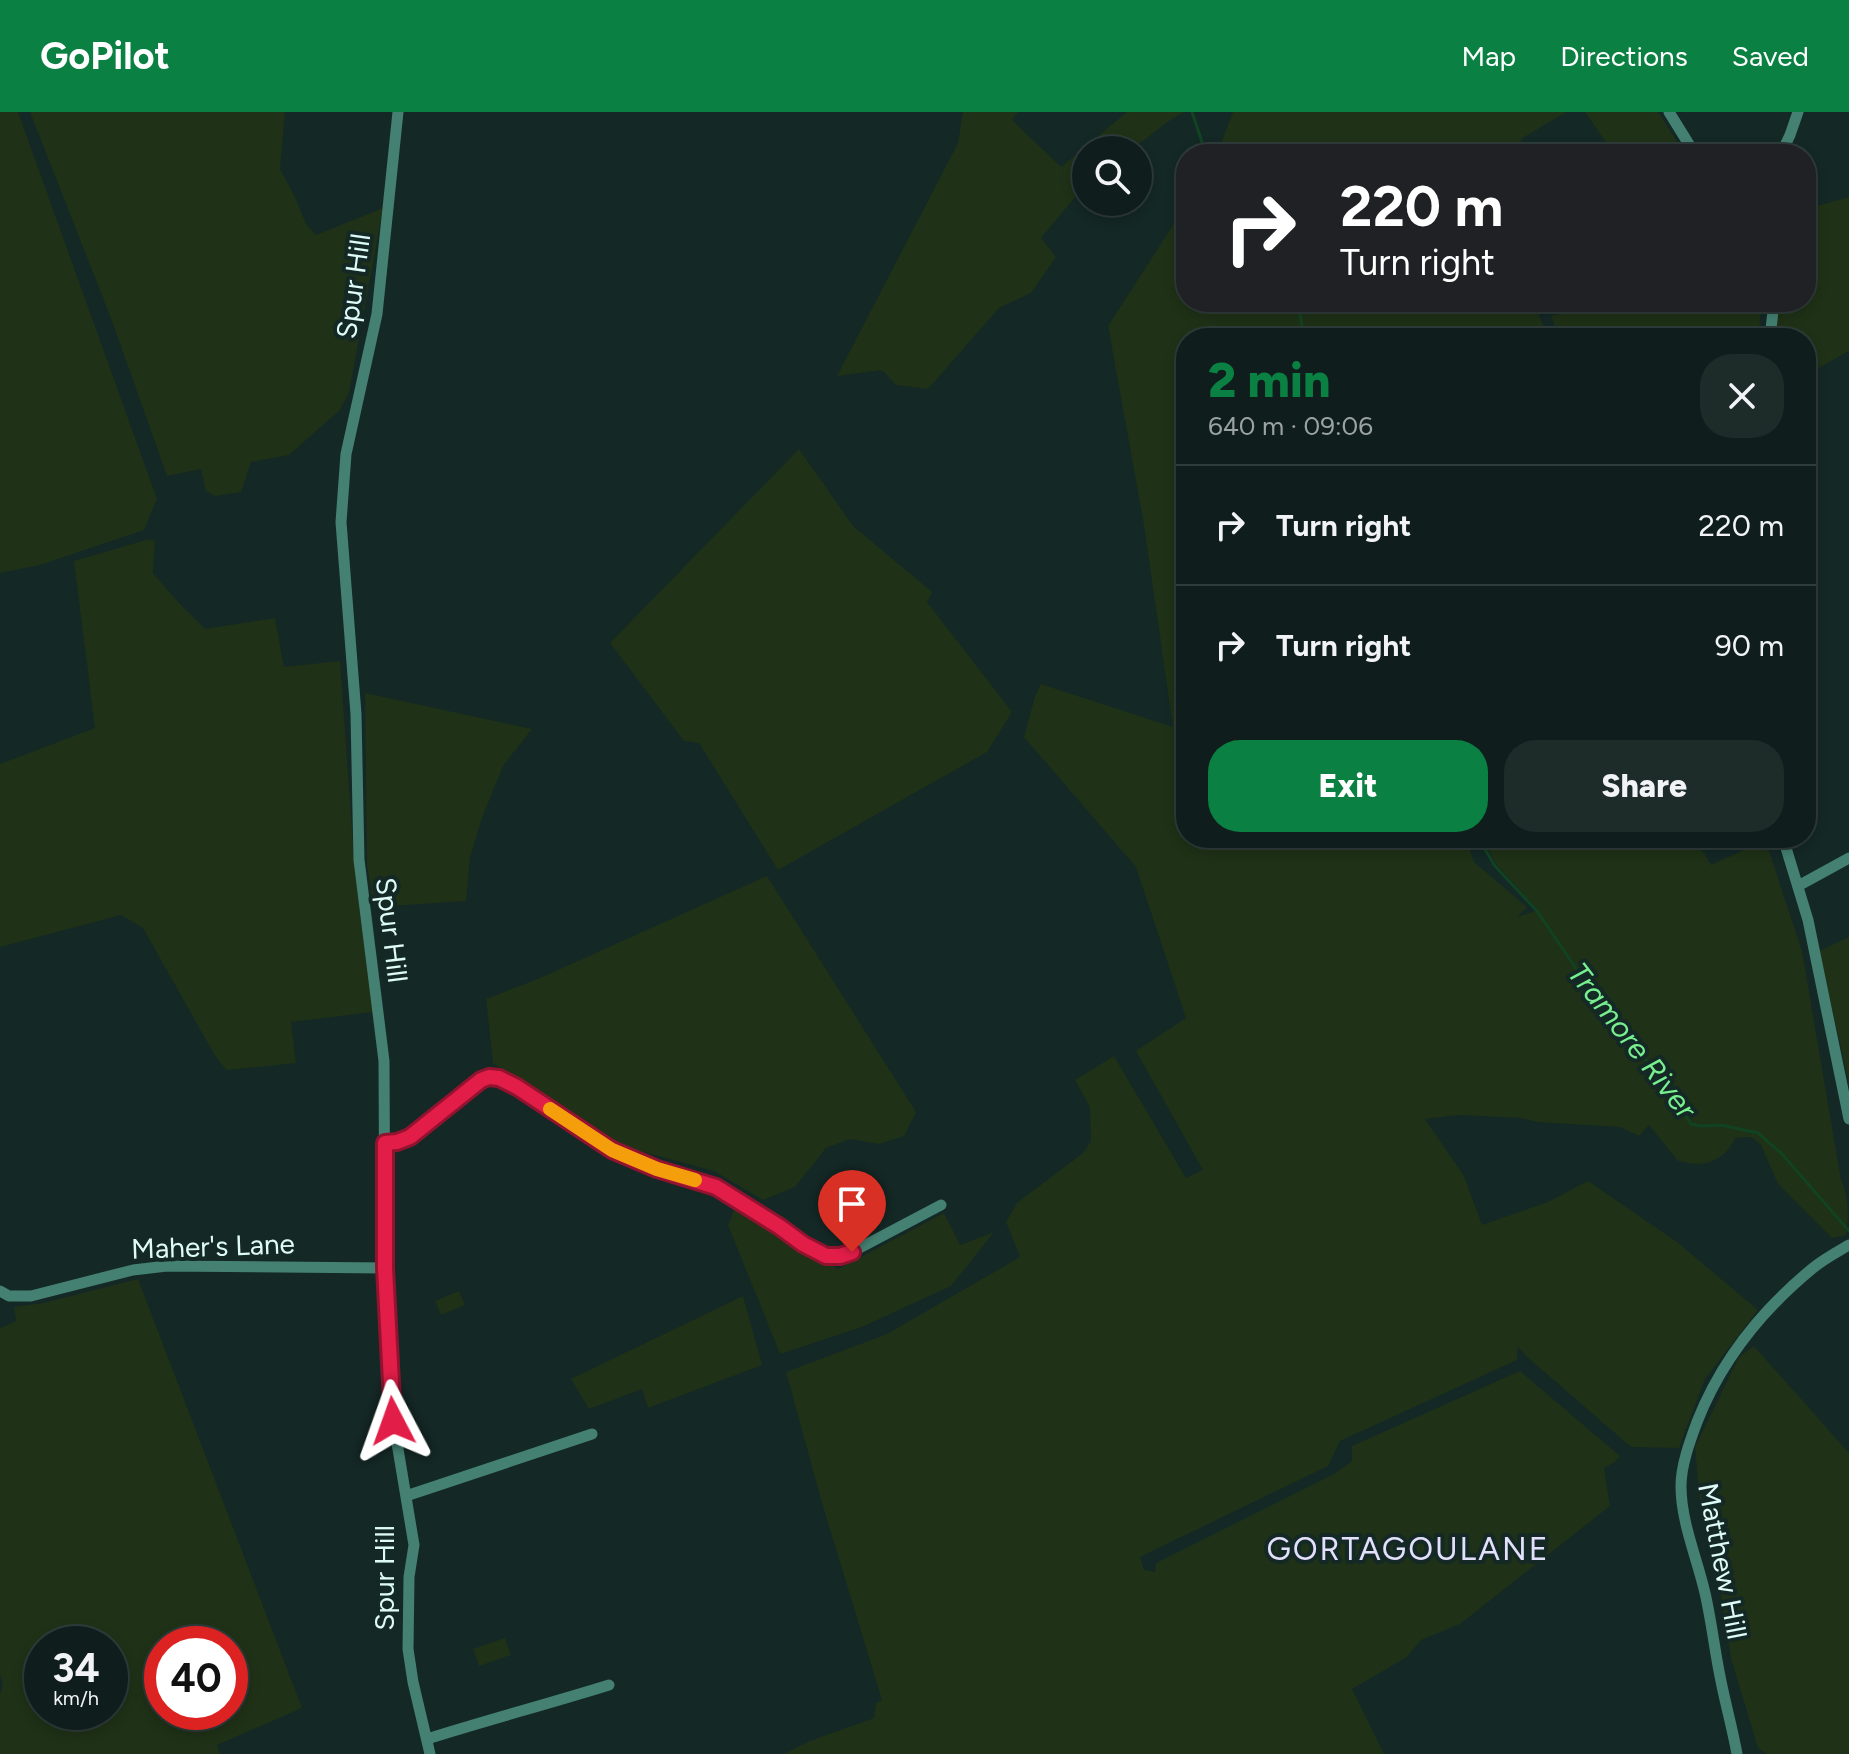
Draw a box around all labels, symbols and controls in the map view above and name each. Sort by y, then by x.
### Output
text: GoPilot [40,33,170,79]
text: Map [1462,39,1516,73]
text: Directions [1560,39,1688,73]
text: Saved [1732,39,1809,73]
map controls [1072,136,1152,216]
button: search [1072,136,1152,216]
text: 220 m [1340,173,1503,240]
icon: right [1208,176,1312,280]
street label: Spur Hill [329,231,377,341]
text: Turn right [1340,241,1495,284]
text: 2 min [1208,351,1331,409]
button: close [1700,354,1784,438]
text: 640 m · 09:06 [1208,410,1373,442]
icon: right [1208,503,1252,547]
text: Turn right [1276,507,1411,544]
text: 220 m [1698,507,1784,544]
icon: right [1208,623,1252,667]
text: Turn right [1276,627,1411,664]
text: 90 m [1715,627,1784,664]
button: Exit [1208,740,1488,832]
button: Share [1504,740,1784,832]
street label: Spur Hill [369,876,415,984]
water label: Tramore River [1560,955,1706,1127]
pin [818,1170,886,1252]
icon: arrive [830,1182,874,1226]
street label: Maher's Lane [131,1226,295,1266]
position arrow [351,1379,435,1463]
street label: Matthew Hill [1691,1480,1755,1642]
street label: Spur Hill [367,1525,401,1631]
district label: GORTAGOULANE [1266,1530,1550,1568]
speed limit sign: 40 [144,1626,248,1730]
text: 34 [52,1644,100,1692]
text: km/h [53,1686,99,1710]

